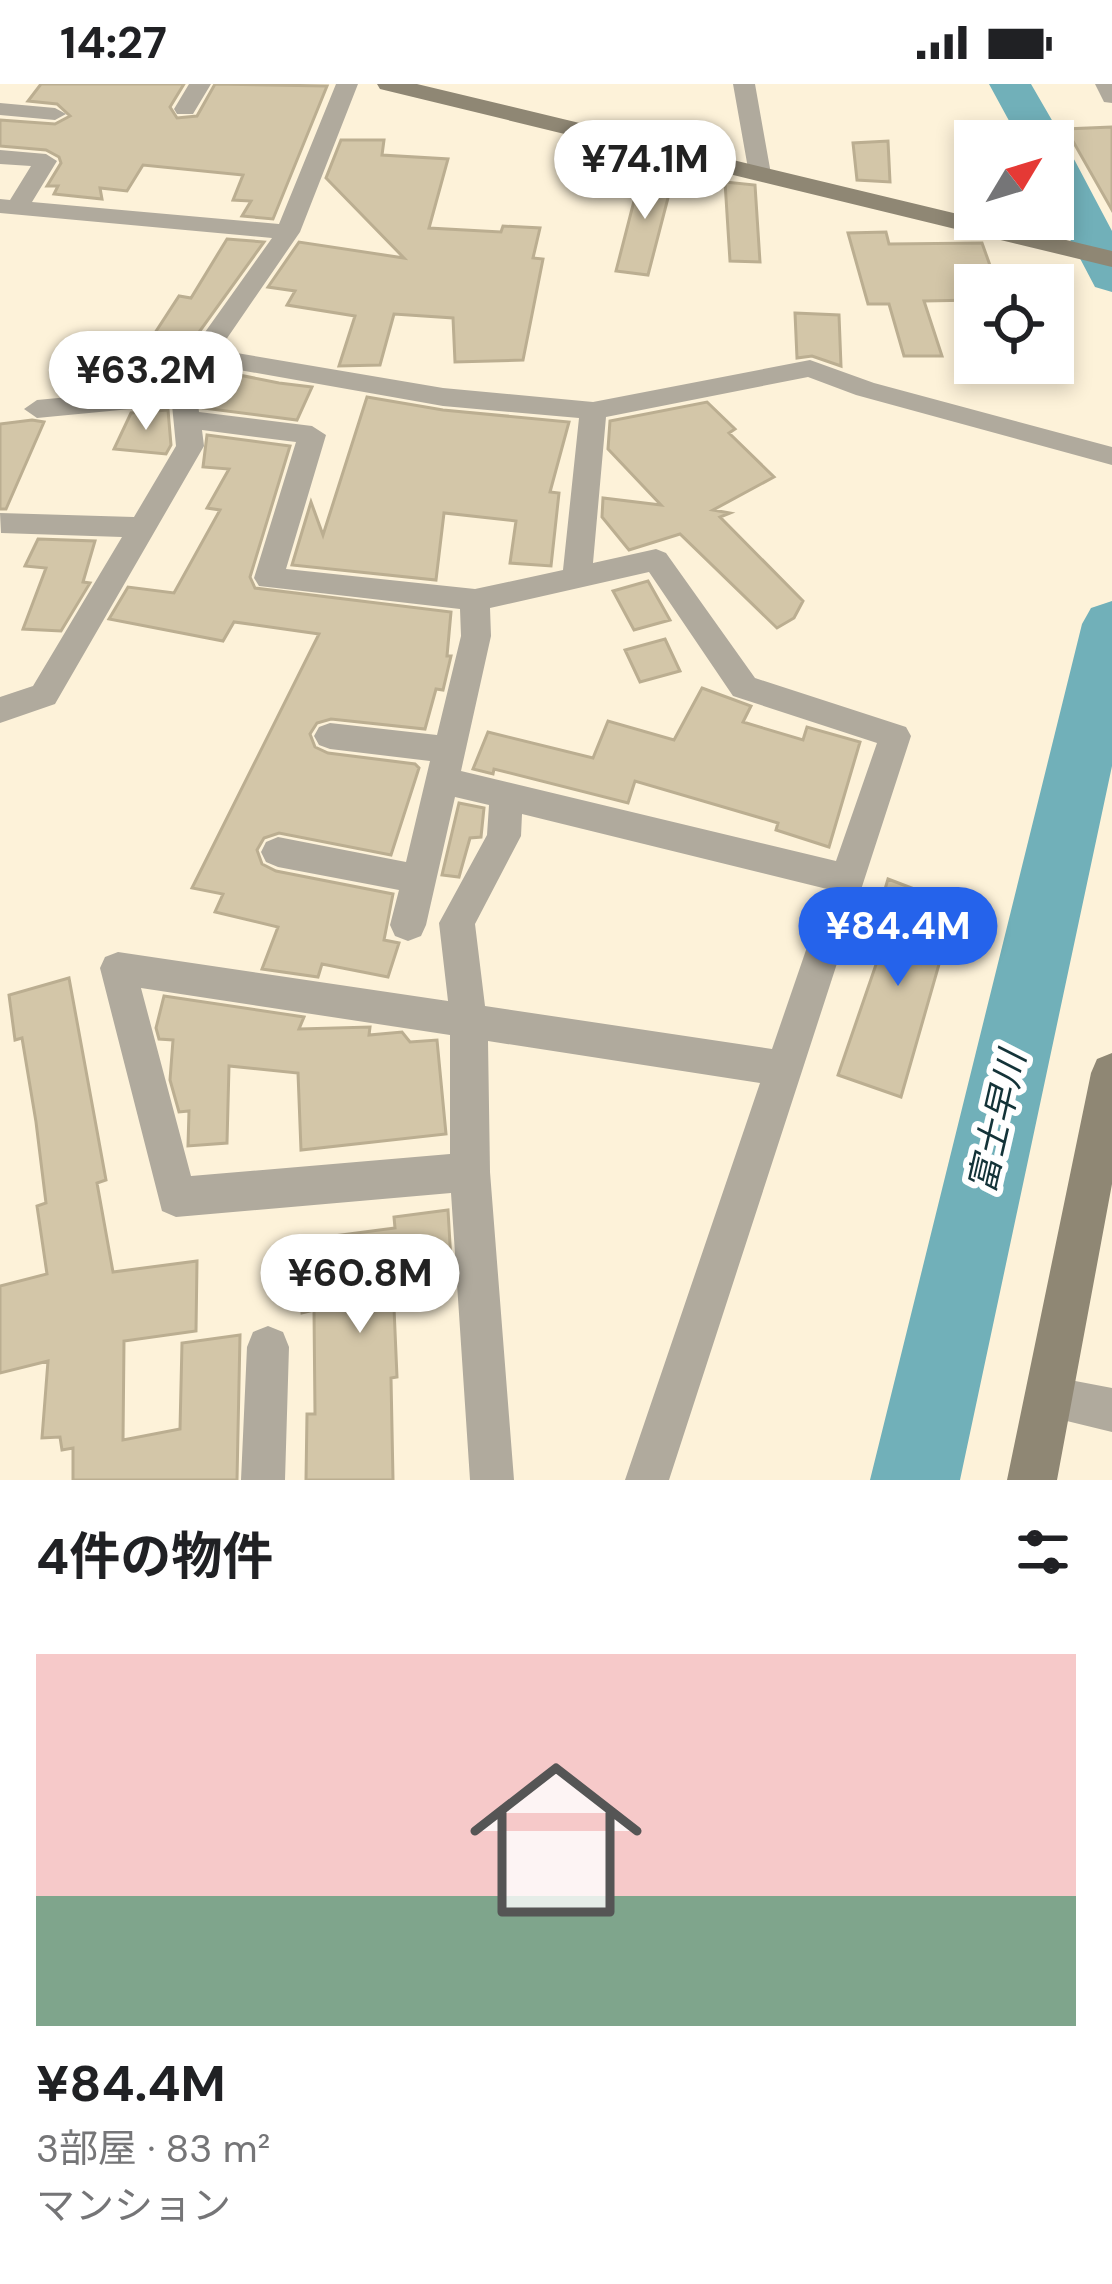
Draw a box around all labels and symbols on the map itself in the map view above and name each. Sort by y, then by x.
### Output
pin: ¥74.1M [547,120,743,222]
north arrow [954,120,1074,240]
pin: ¥63.2M [48,331,244,433]
pin: ¥84.4M [800,887,996,989]
water label: 富士早川 [958,1043,1037,1197]
pin: ¥60.8M [262,1234,458,1336]

